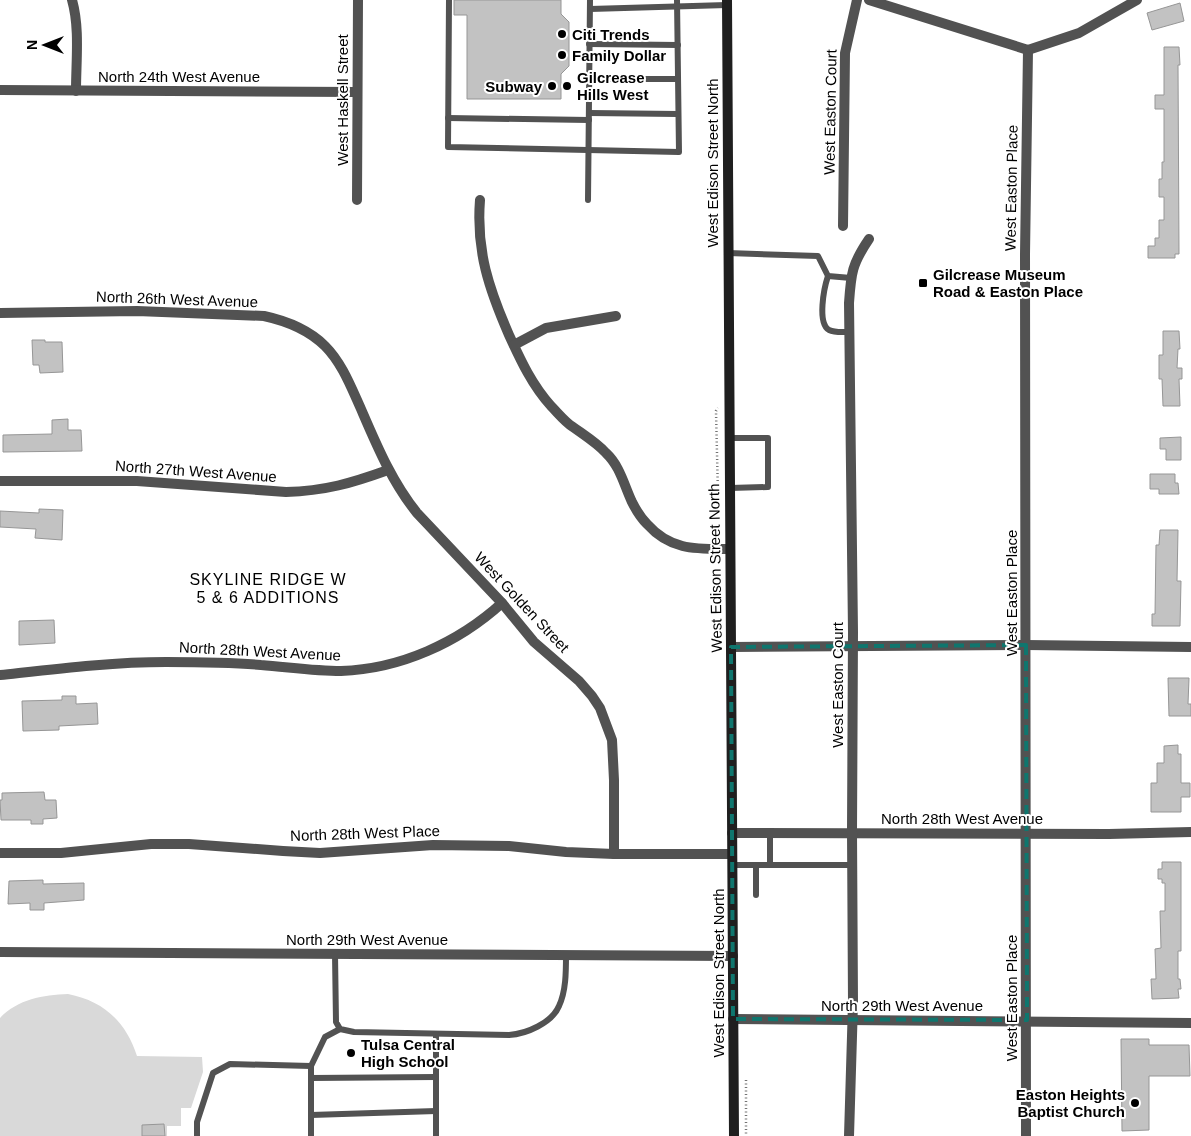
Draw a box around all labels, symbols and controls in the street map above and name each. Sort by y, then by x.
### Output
north arrow [20,20,70,70]
place label: Citi Trends [572,26,650,43]
marker: Citi Trends [556,28,568,40]
street label: West Haskell Street [334,33,351,166]
text: N [24,40,40,50]
place label: Family Dollar [572,47,666,64]
street label: West Easton Court [820,48,840,175]
marker: Family Dollar [556,49,568,61]
street label: North 24th West Avenue [98,68,260,85]
place label: Gilcrease Hills West [577,69,648,103]
place label: Subway [485,78,543,95]
street label: West Edison Street North [704,79,721,247]
marker: Subway [546,80,558,92]
marker: Gilcrease Hills West [561,80,573,92]
street label: West Easton Place [1001,125,1021,251]
place label: Gilcrease Museum Road & Easton Place [933,266,1083,300]
marker: Gilcrease Museum Road & Easton Place [917,277,929,289]
street label: North 26th West Avenue [96,288,258,310]
street label: North 27th West Avenue [115,457,277,485]
street label: West Edison Street North [705,483,725,653]
street label: West Easton Place [1003,530,1020,656]
street label: West Golden Street [471,548,573,656]
district label: SKYLINE RIDGE W 5 & 6 ADDITIONS [189,571,347,606]
street label: West Easton Court [829,621,846,748]
street label: North 28th West Avenue [179,638,341,664]
street label: North 28th West Avenue [881,810,1043,827]
street label: North 28th West Place [290,822,440,844]
street label: West Edison Street North [710,889,727,1057]
street label: North 29th West Avenue [286,931,448,948]
street label: West Easton Place [1003,935,1020,1061]
street label: North 29th West Avenue [821,997,983,1014]
place label: Tulsa Central High School [361,1036,455,1070]
marker: Tulsa Central High School [345,1047,357,1059]
place label: Easton Heights Baptist Church [1016,1086,1125,1120]
marker: Easton Heights Baptist Church [1129,1097,1141,1109]

